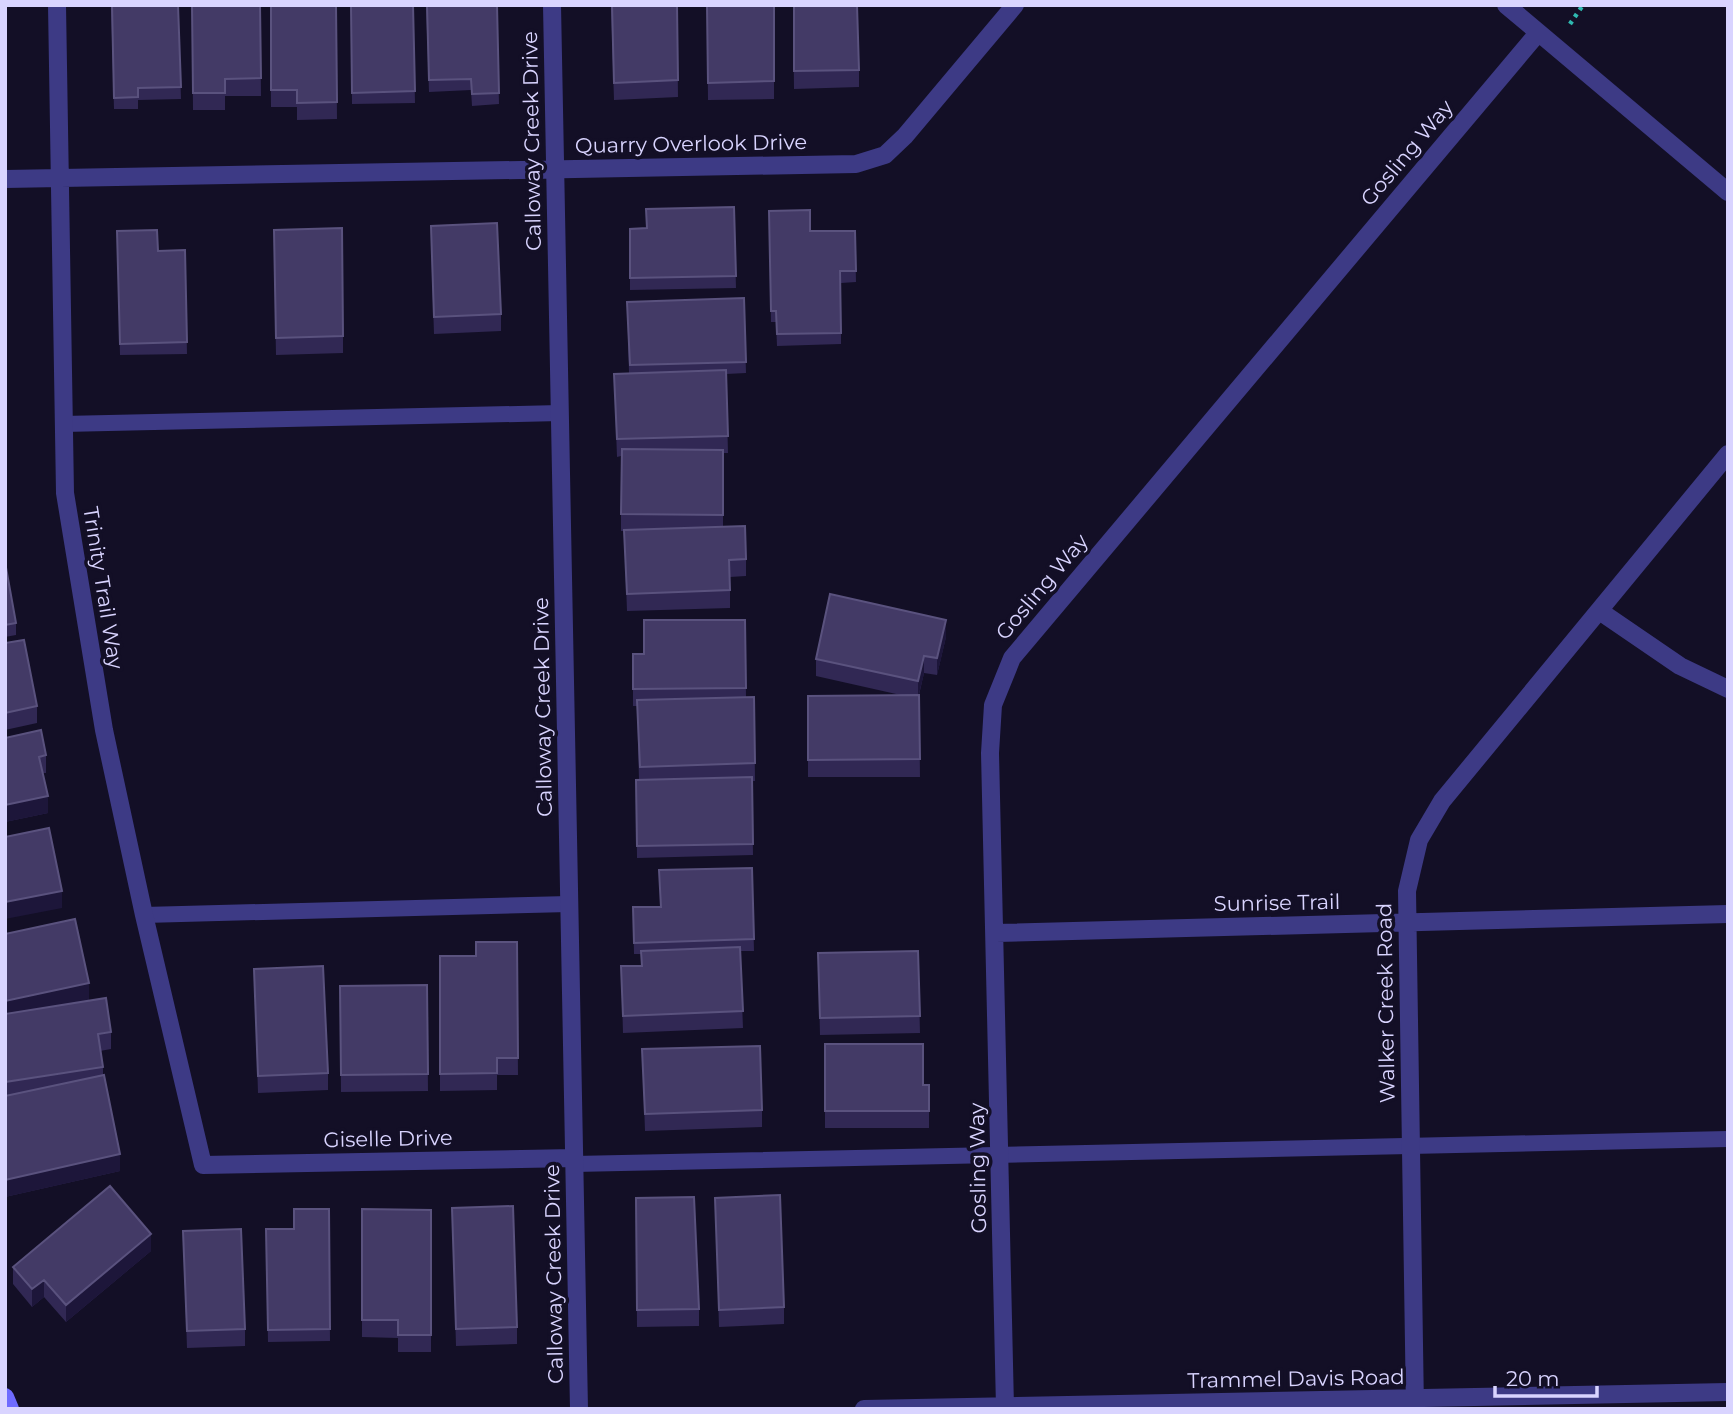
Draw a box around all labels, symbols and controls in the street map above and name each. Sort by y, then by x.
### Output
street label: Calloway Creek Drive [517,31,546,251]
street label: Gosling Way [1355,94,1459,211]
street label: Quarry Overlook Drive [575,129,807,158]
street label: Trinity Trail Way [78,505,129,672]
street label: Gosling Way [990,528,1094,645]
street label: Calloway Creek Drive [528,597,557,817]
street label: Sunrise Trail [1213,889,1340,916]
street label: Walker Creek Road [1371,903,1400,1103]
street label: Gosling Way [964,1102,991,1234]
street label: Giselle Drive [323,1125,453,1152]
street label: Calloway Creek Drive [539,1164,568,1384]
scale bar [1495,1354,1596,1398]
street label: Trammel Davis Road [1187,1364,1405,1393]
text: 20 m [1506,1366,1560,1391]

